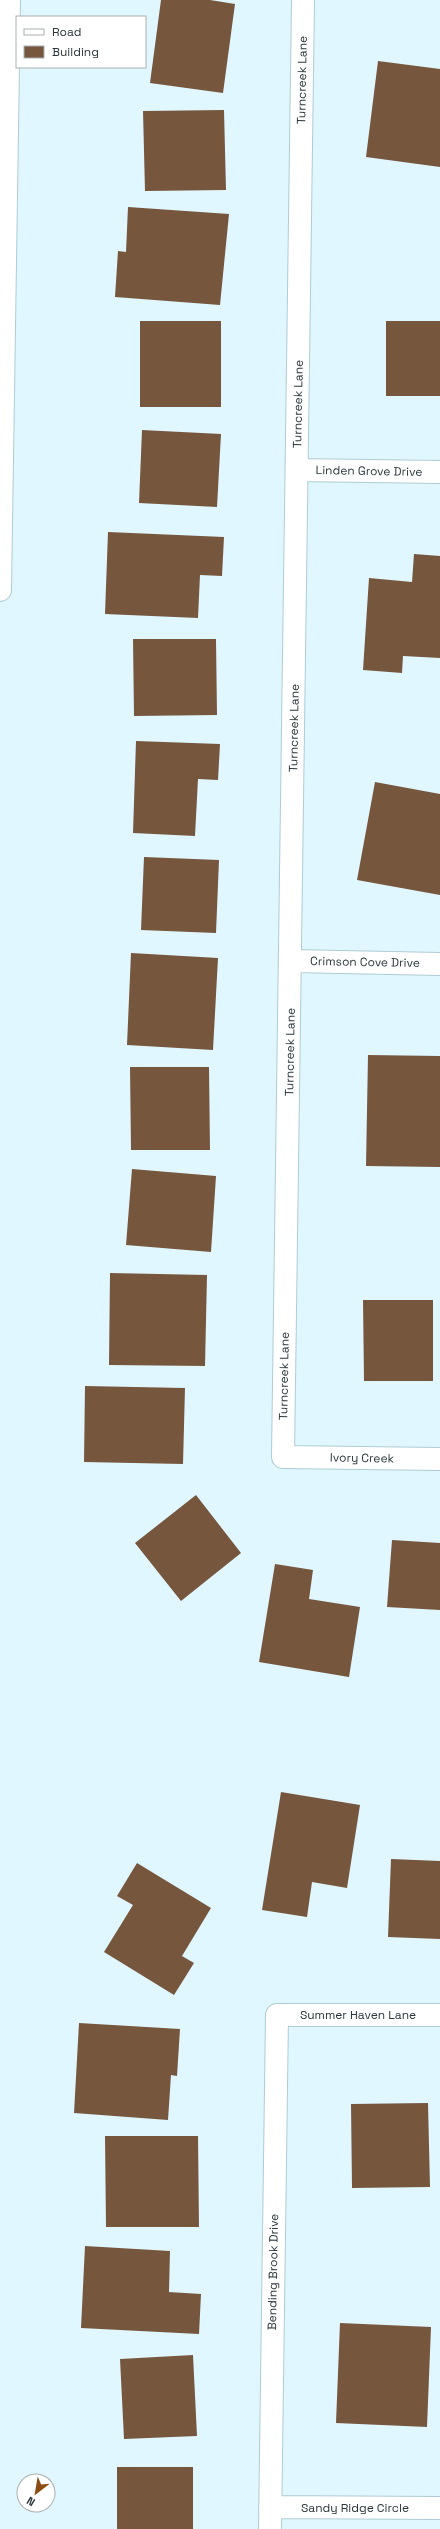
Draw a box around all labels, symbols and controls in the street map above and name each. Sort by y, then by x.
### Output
legend [16,16,146,68]
text: Road [52,24,81,40]
street label: Turncreek Lane [293,36,311,124]
text: Building [52,44,99,60]
street label: Turncreek Lane [289,360,307,448]
street label: Linden Grove Drive [316,462,422,480]
street label: Turncreek Lane [285,684,303,772]
street label: Crimson Cove Drive [310,953,420,971]
street label: Turncreek Lane [281,1008,299,1096]
street label: Turncreek Lane [275,1332,293,1420]
street label: Ivory Creek [330,1449,395,1467]
street label: Summer Haven Lane [300,2007,416,2023]
street label: Bending Brook Drive [264,2214,282,2330]
north arrow [16,2473,56,2513]
text: N [24,2494,38,2509]
street label: Sandy Ridge Circle [301,2500,409,2516]

